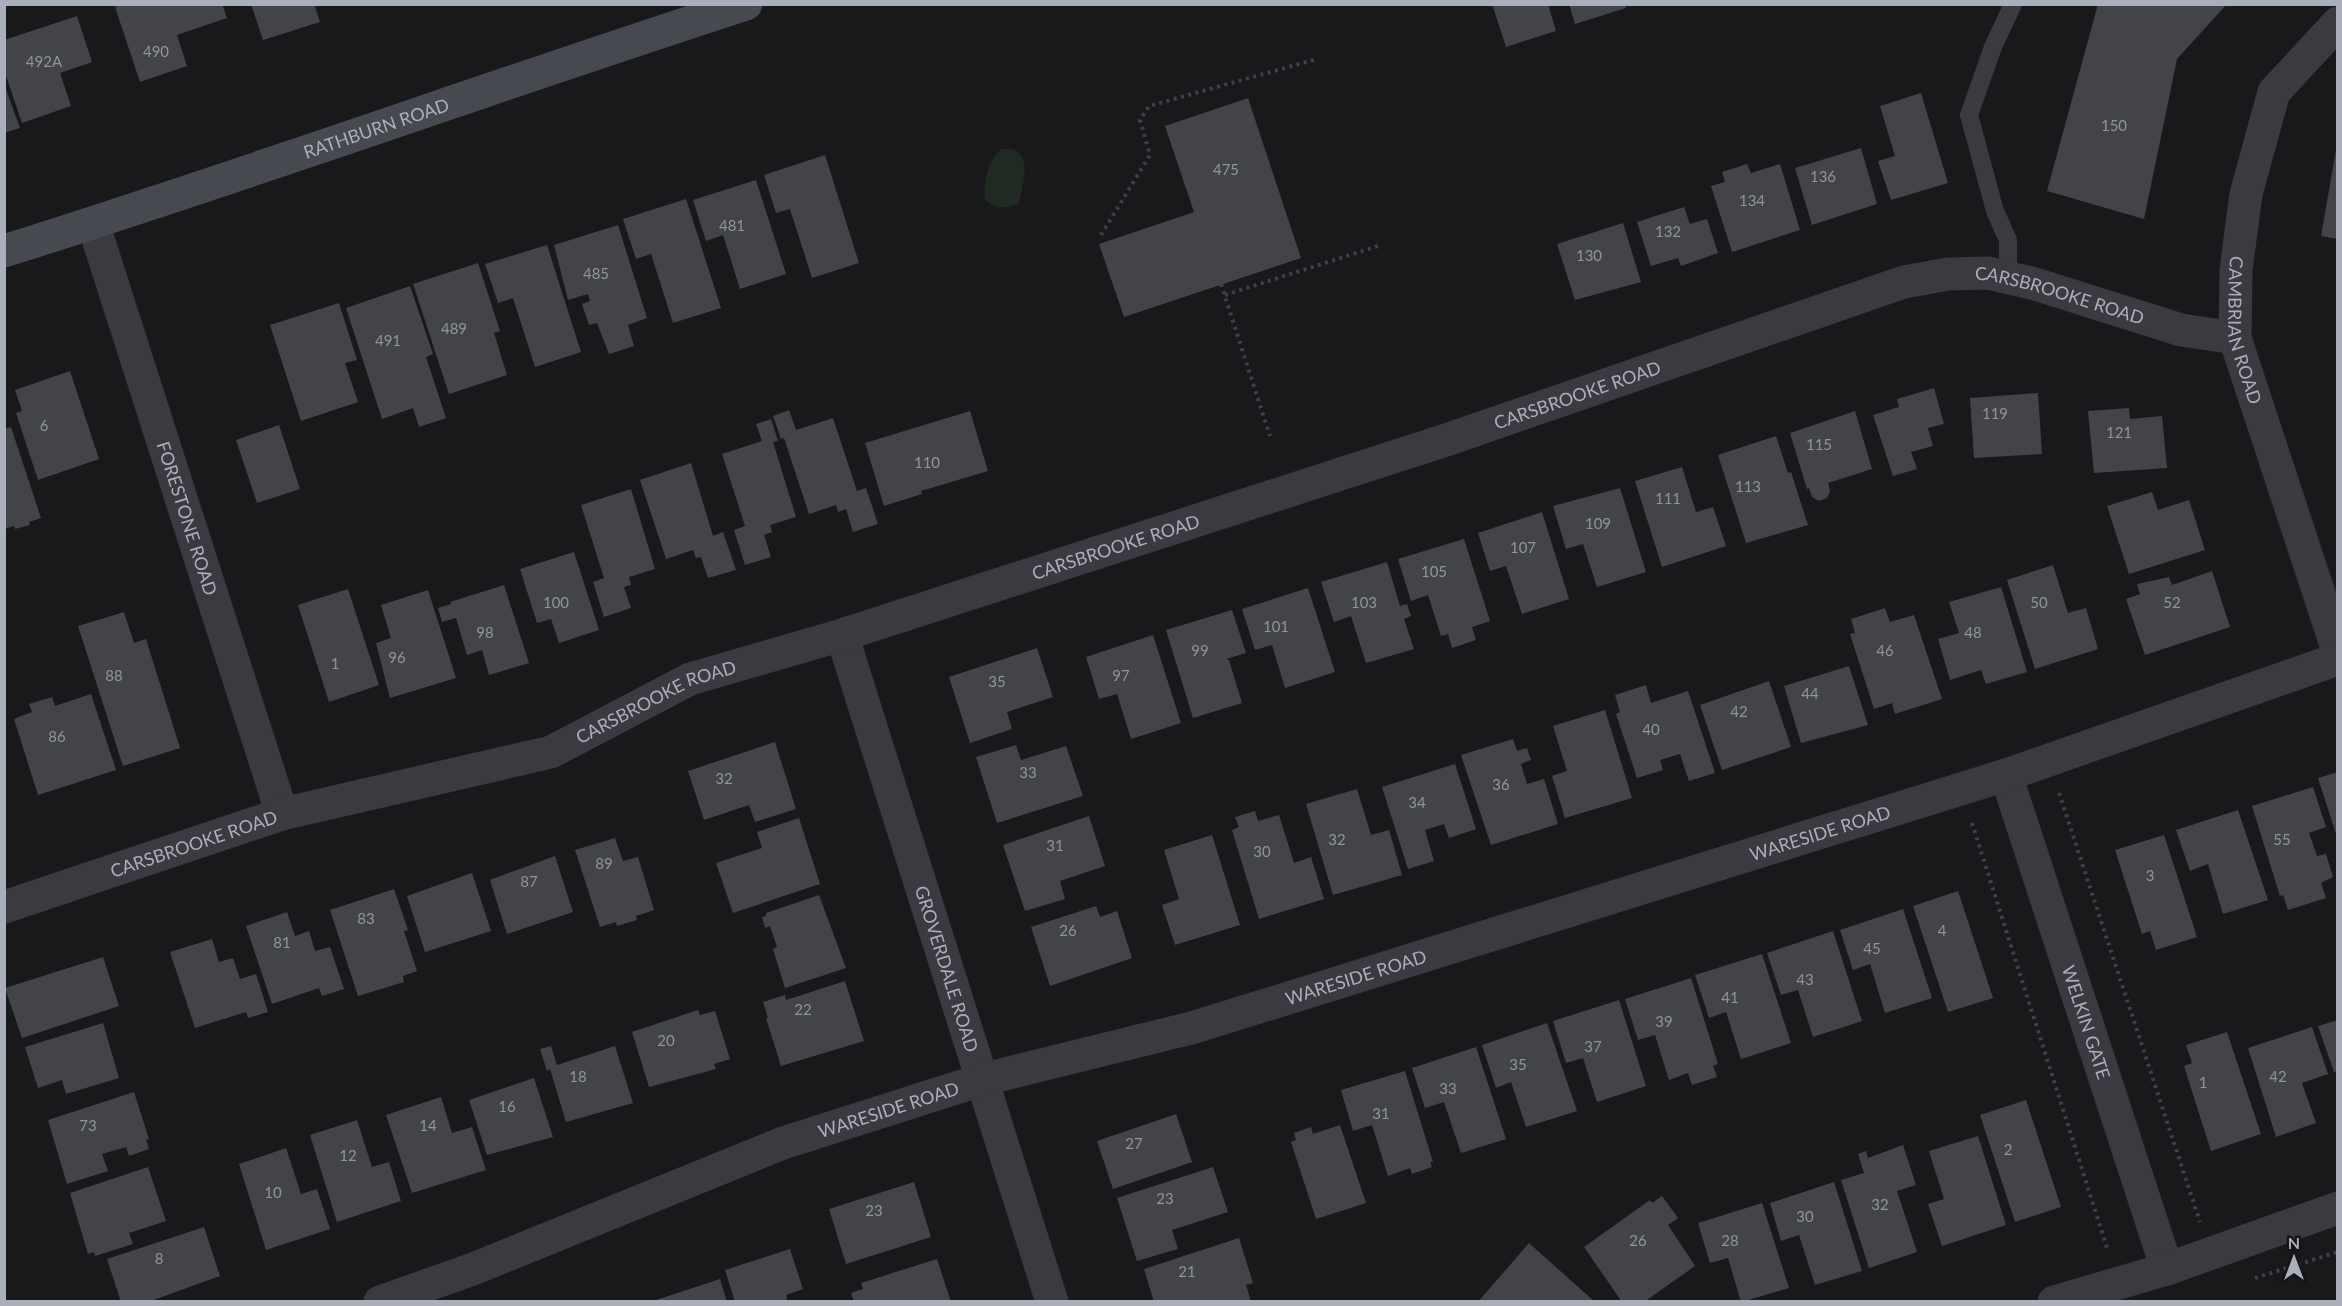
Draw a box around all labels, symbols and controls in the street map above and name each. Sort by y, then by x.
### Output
house number: 490 [143,42,169,60]
house number: 492A [26,52,63,70]
street label: RATHBURN ROAD [301,93,452,163]
house number: 150 [2101,116,2127,134]
house number: 475 [1213,160,1239,178]
house number: 136 [1810,167,1836,185]
house number: 134 [1739,191,1765,209]
house number: 481 [719,216,745,234]
house number: 132 [1655,222,1681,240]
house number: 130 [1576,246,1602,264]
street label: CAMBRIAN ROAD [2224,255,2267,407]
street label: CARSBROOKE ROAD [1975,262,2147,329]
house number: 485 [583,264,609,282]
house number: 489 [441,319,467,337]
house number: 491 [375,331,401,349]
street label: CARSBROOKE ROAD [1491,356,1664,434]
house number: 119 [1982,404,2008,422]
house number: 6 [40,416,49,434]
house number: 121 [2106,423,2132,441]
house number: 115 [1806,435,1832,453]
street label: FORESTONE ROAD [153,439,222,598]
house number: 110 [914,453,940,471]
house number: 113 [1735,477,1761,495]
house number: 111 [1655,489,1681,507]
street label: CARSBROOKE ROAD [1029,509,1202,584]
house number: 109 [1585,514,1611,532]
house number: 107 [1510,538,1536,556]
house number: 105 [1421,562,1447,580]
house number: 100 [543,593,569,611]
house number: 103 [1351,593,1377,611]
house number: 50 [2030,593,2048,611]
house number: 52 [2163,593,2181,611]
house number: 101 [1263,617,1289,635]
house number: 98 [476,623,494,641]
house number: 48 [1964,623,1982,641]
house number: 99 [1191,641,1209,659]
house number: 46 [1876,641,1894,659]
house number: 96 [388,648,406,666]
house number: 1 [331,654,339,672]
street label: CARSBROOKE ROAD [572,655,738,748]
house number: 88 [105,666,123,684]
house number: 97 [1112,666,1130,684]
house number: 35 [988,672,1006,690]
house number: 44 [1801,684,1819,702]
house number: 42 [1730,702,1748,720]
house number: 40 [1642,720,1660,738]
house number: 86 [48,727,66,745]
house number: 33 [1019,763,1037,781]
house number: 32 [715,769,733,787]
house number: 36 [1492,775,1510,793]
house number: 34 [1408,793,1426,811]
street label: WARESIDE ROAD [1747,801,1893,865]
street label: CARSBROOKE ROAD [107,805,280,882]
house number: 32 [1328,830,1346,848]
house number: 55 [2273,830,2291,848]
house number: 31 [1046,836,1064,854]
house number: 30 [1253,842,1271,860]
house number: 89 [595,854,613,872]
house number: 3 [2146,866,2154,884]
house number: 87 [520,872,538,890]
street label: GROVERDALE ROAD [911,883,984,1055]
house number: 83 [357,909,375,927]
house number: 26 [1059,921,1077,939]
house number: 4 [1938,921,1947,939]
house number: 81 [273,933,291,951]
house number: 45 [1863,939,1881,957]
street label: WARESIDE ROAD [1283,945,1429,1009]
street label: WELKIN GATE [2058,962,2115,1082]
house number: 43 [1796,970,1814,988]
house number: 41 [1721,988,1739,1006]
house number: 22 [794,1000,812,1018]
house number: 39 [1655,1012,1673,1030]
house number: 20 [657,1031,675,1049]
house number: 37 [1584,1037,1602,1055]
house number: 35 [1509,1055,1527,1073]
house number: 18 [569,1067,587,1085]
house number: 42 [2269,1067,2287,1085]
house number: 1 [2199,1073,2207,1091]
street label: WARESIDE ROAD [815,1077,962,1142]
house number: 33 [1439,1079,1457,1097]
house number: 16 [498,1097,516,1115]
house number: 31 [1372,1104,1390,1122]
house number: 73 [79,1116,97,1134]
house number: 14 [419,1116,437,1134]
house number: 27 [1125,1134,1143,1152]
house number: 2 [2004,1140,2012,1158]
house number: 12 [339,1146,357,1164]
house number: 10 [264,1183,282,1201]
house number: 23 [1156,1189,1174,1207]
house number: 32 [1871,1195,1889,1213]
house number: 23 [865,1201,883,1219]
house number: 30 [1796,1207,1814,1225]
north arrow [2264,1228,2324,1288]
house number: 26 [1629,1231,1647,1249]
house number: 28 [1721,1231,1739,1249]
text: N [2288,1233,2300,1252]
house number: 8 [155,1249,163,1267]
house number: 21 [1178,1262,1196,1280]

